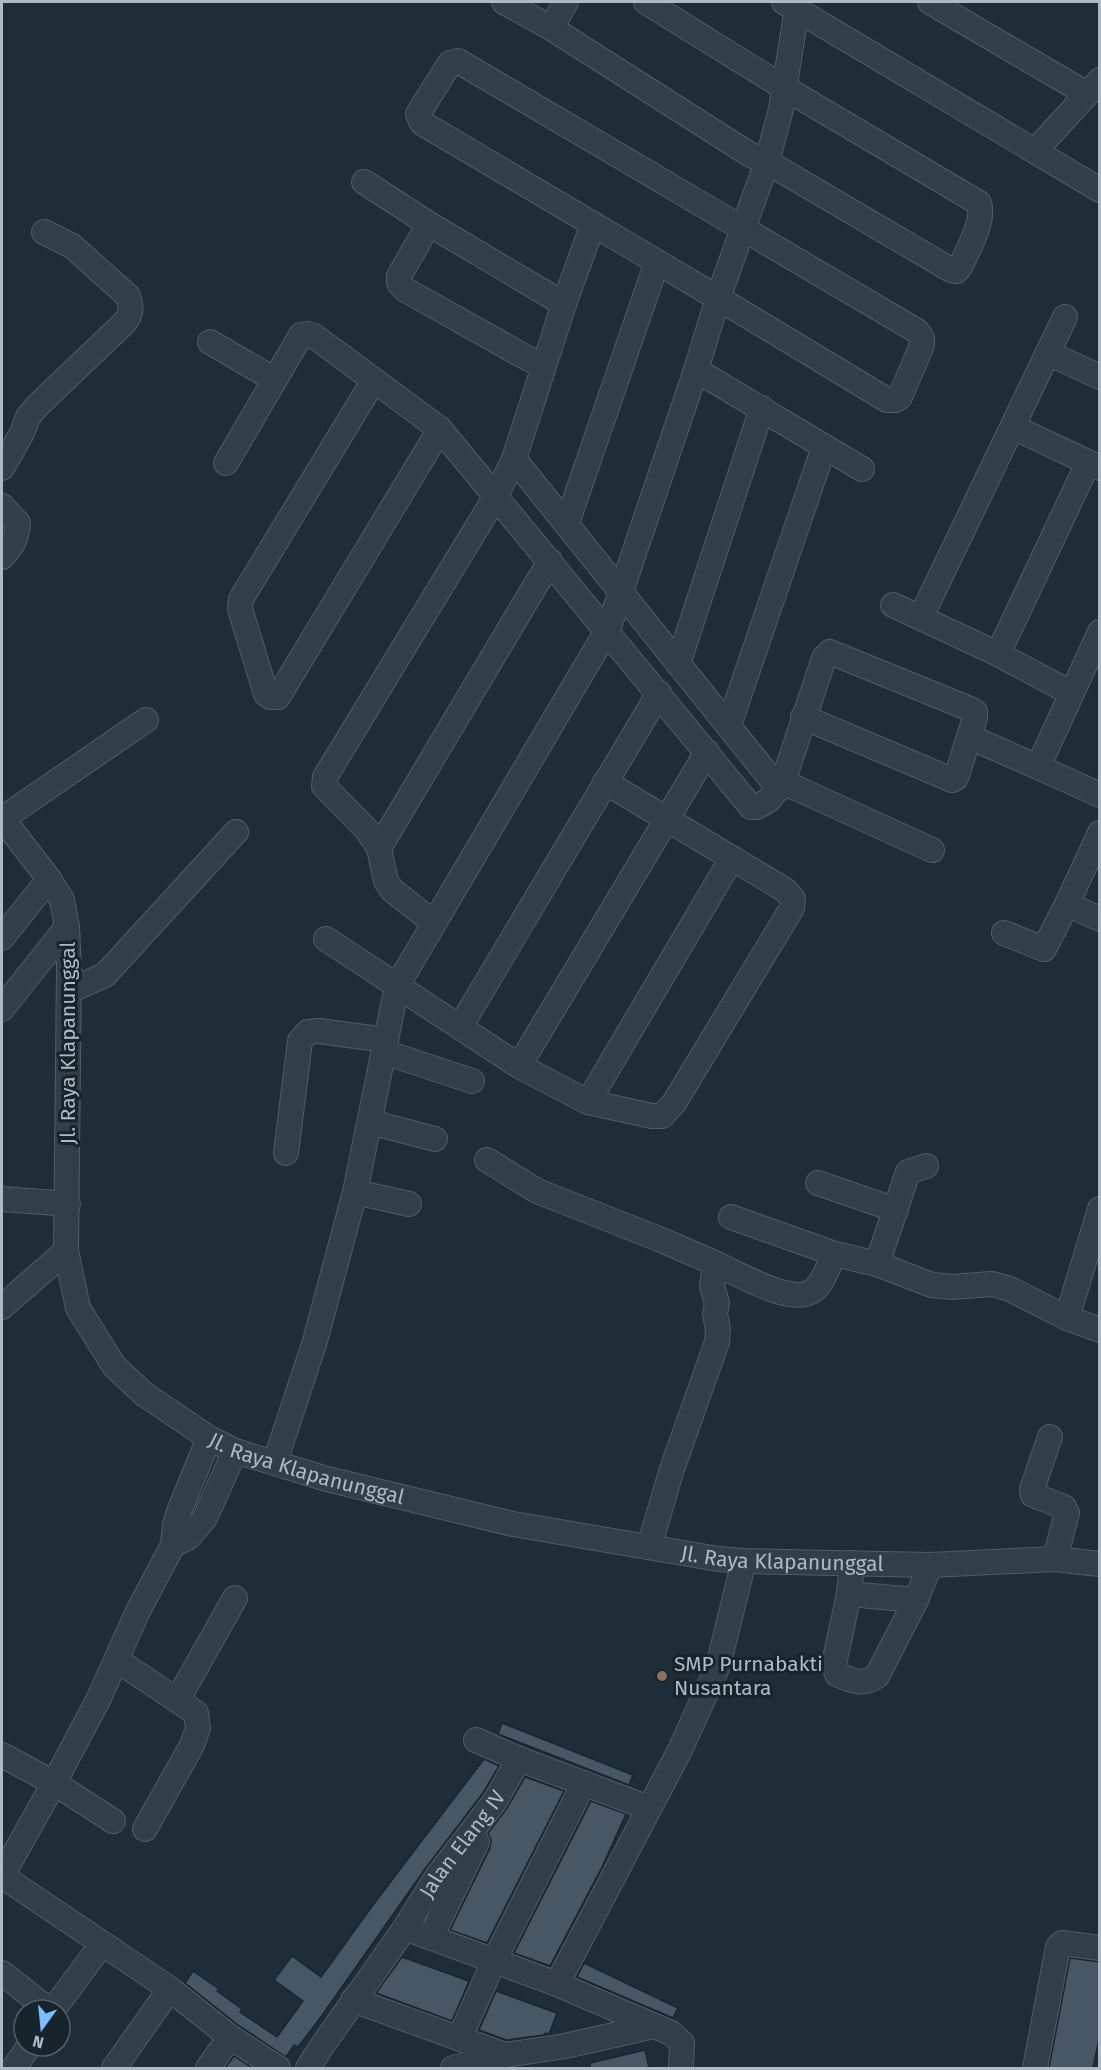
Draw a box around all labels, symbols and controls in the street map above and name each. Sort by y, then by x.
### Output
street label: Jl. Raya Klapanunggal [55,941,81,1145]
street label: Jl. Raya Klapanunggal [204,1427,407,1510]
street label: Jl. Raya Klapanunggal [679,1540,884,1577]
place label: SMP Purnabakti Nusantara [674,1651,823,1701]
marker: SMP Purnabakti Nusantara [655,1669,669,1683]
street label: Jalan Elang IV [414,1786,511,1903]
north arrow [12,1998,72,2058]
text: N [31,2031,46,2053]

